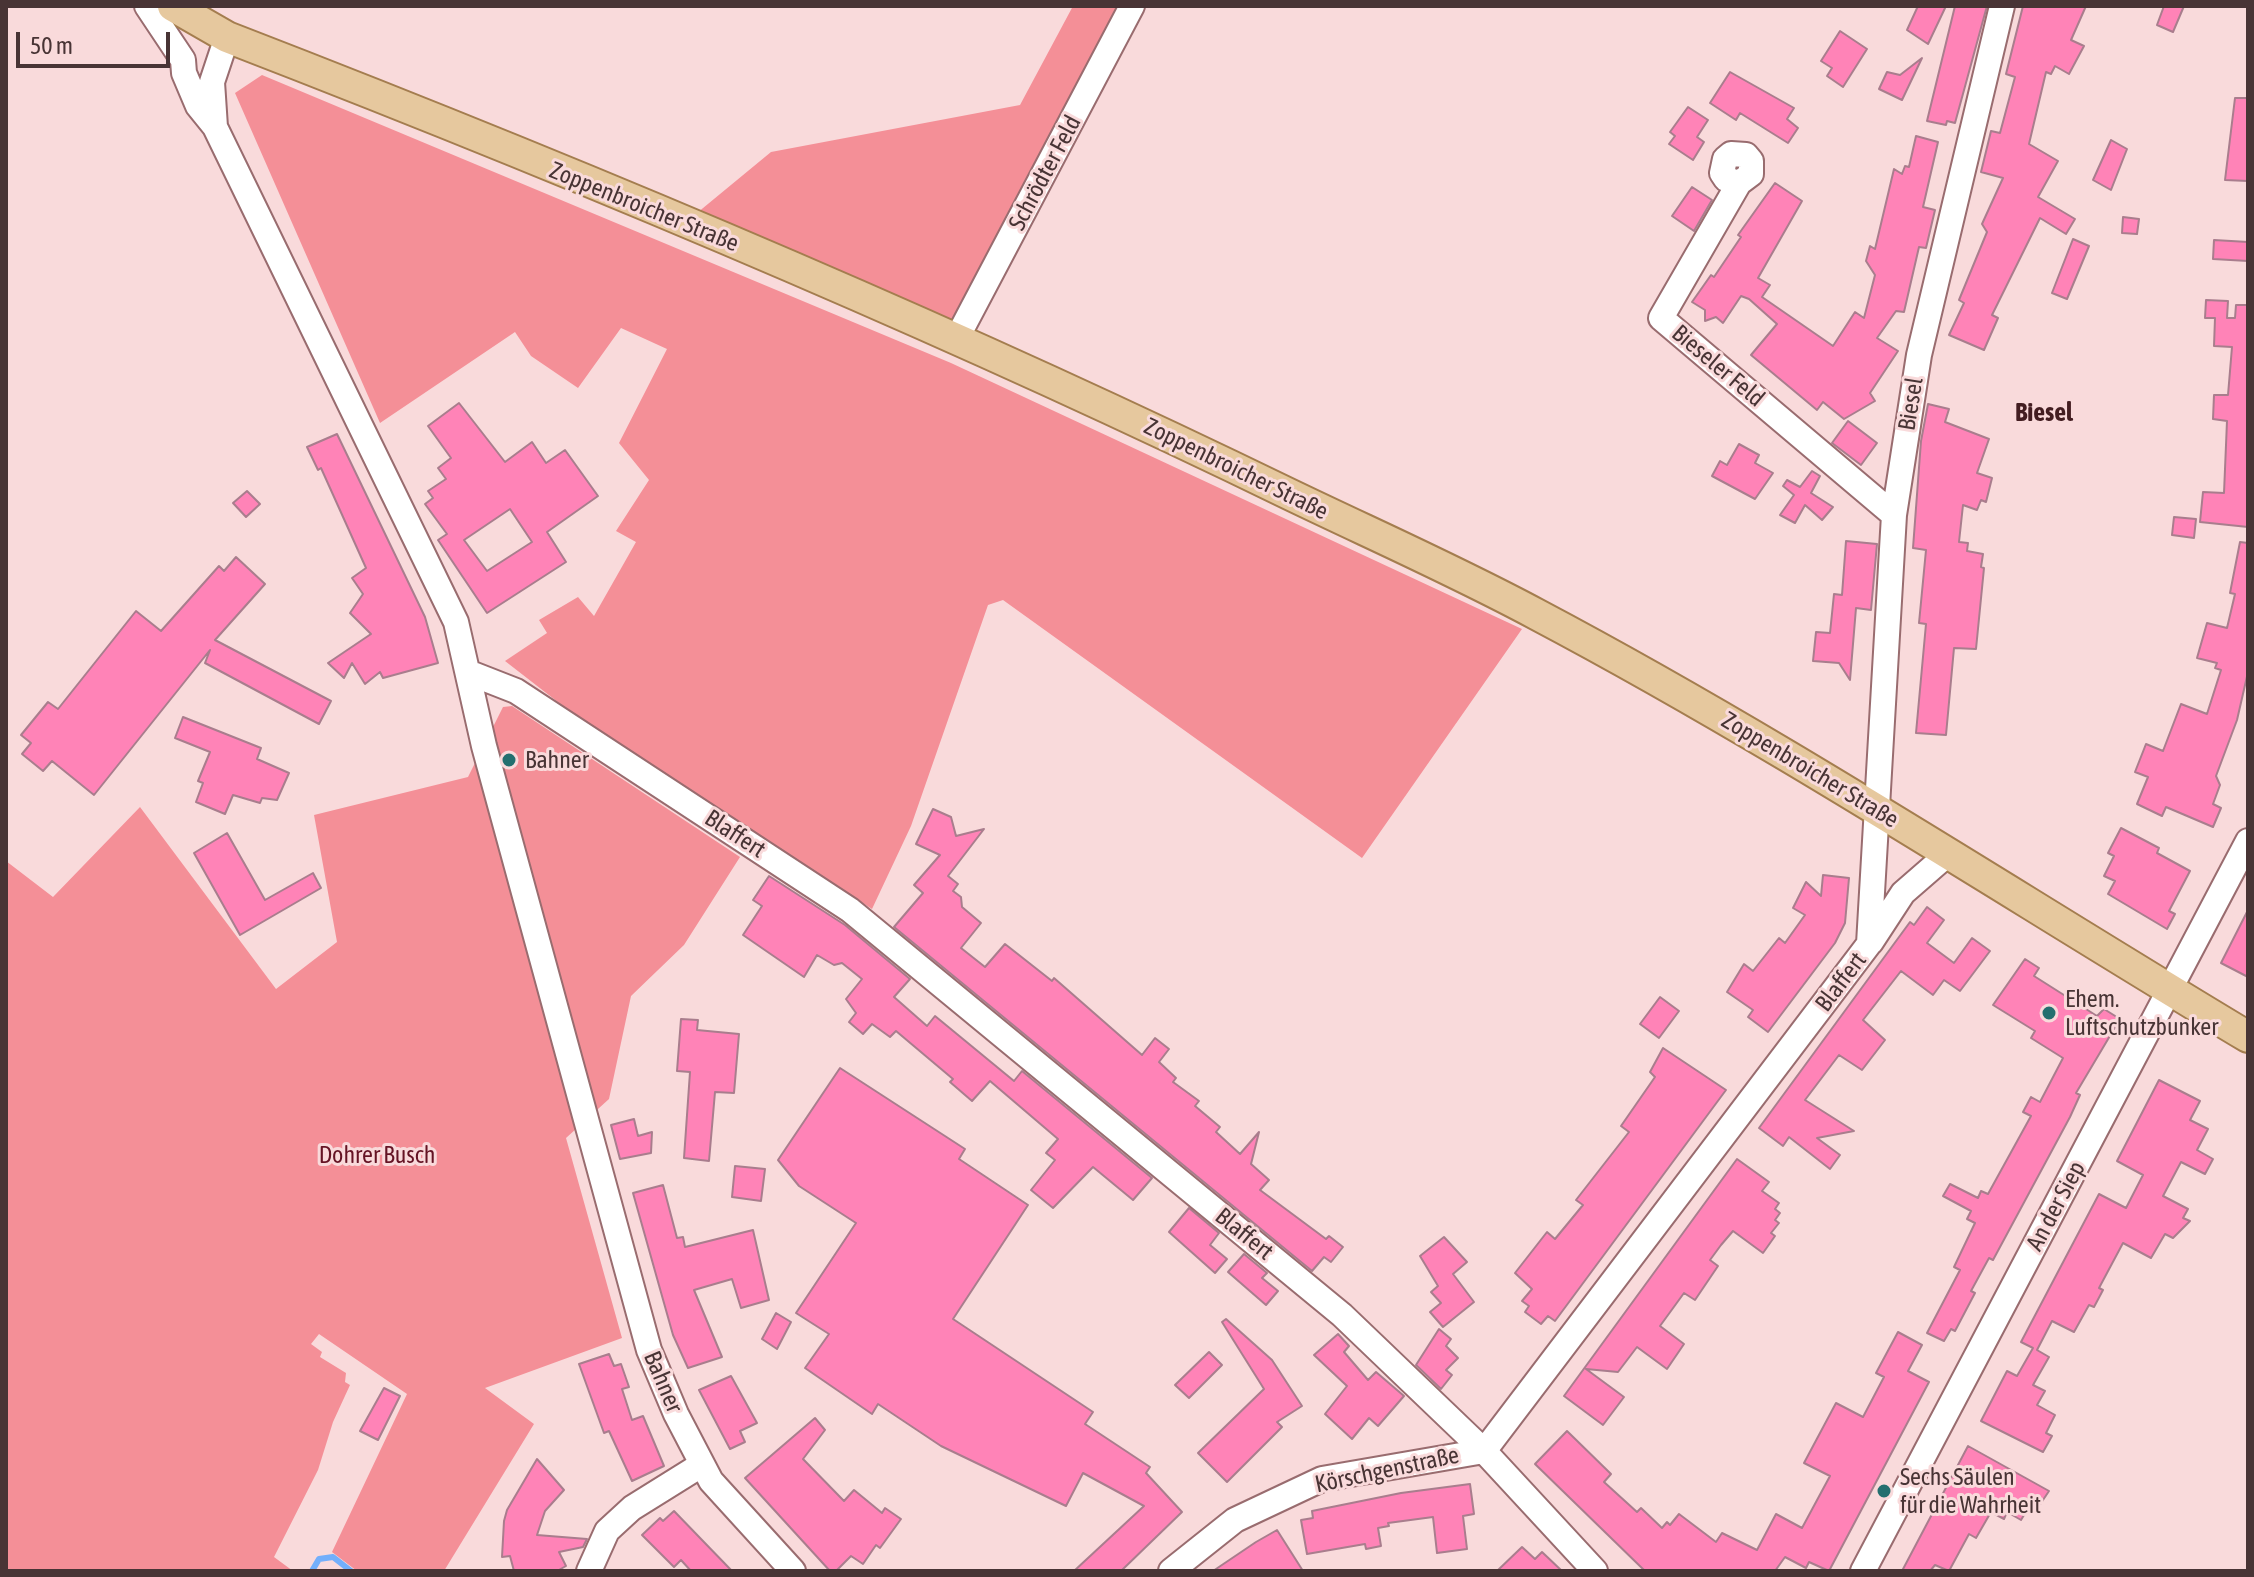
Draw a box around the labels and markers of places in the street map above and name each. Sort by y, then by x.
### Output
place label: Bahner [525,746,589,774]
marker: Bahner [500,751,518,769]
place label: Ehem. Luftschutzbunker [2065,985,2218,1041]
marker: Ehem. Luftschutzbunker [2040,1004,2058,1022]
place label: Sechs Säulen für die Wahrheit [1900,1463,2041,1519]
marker: Sechs Säulen für die Wahrheit [1875,1482,1893,1500]

